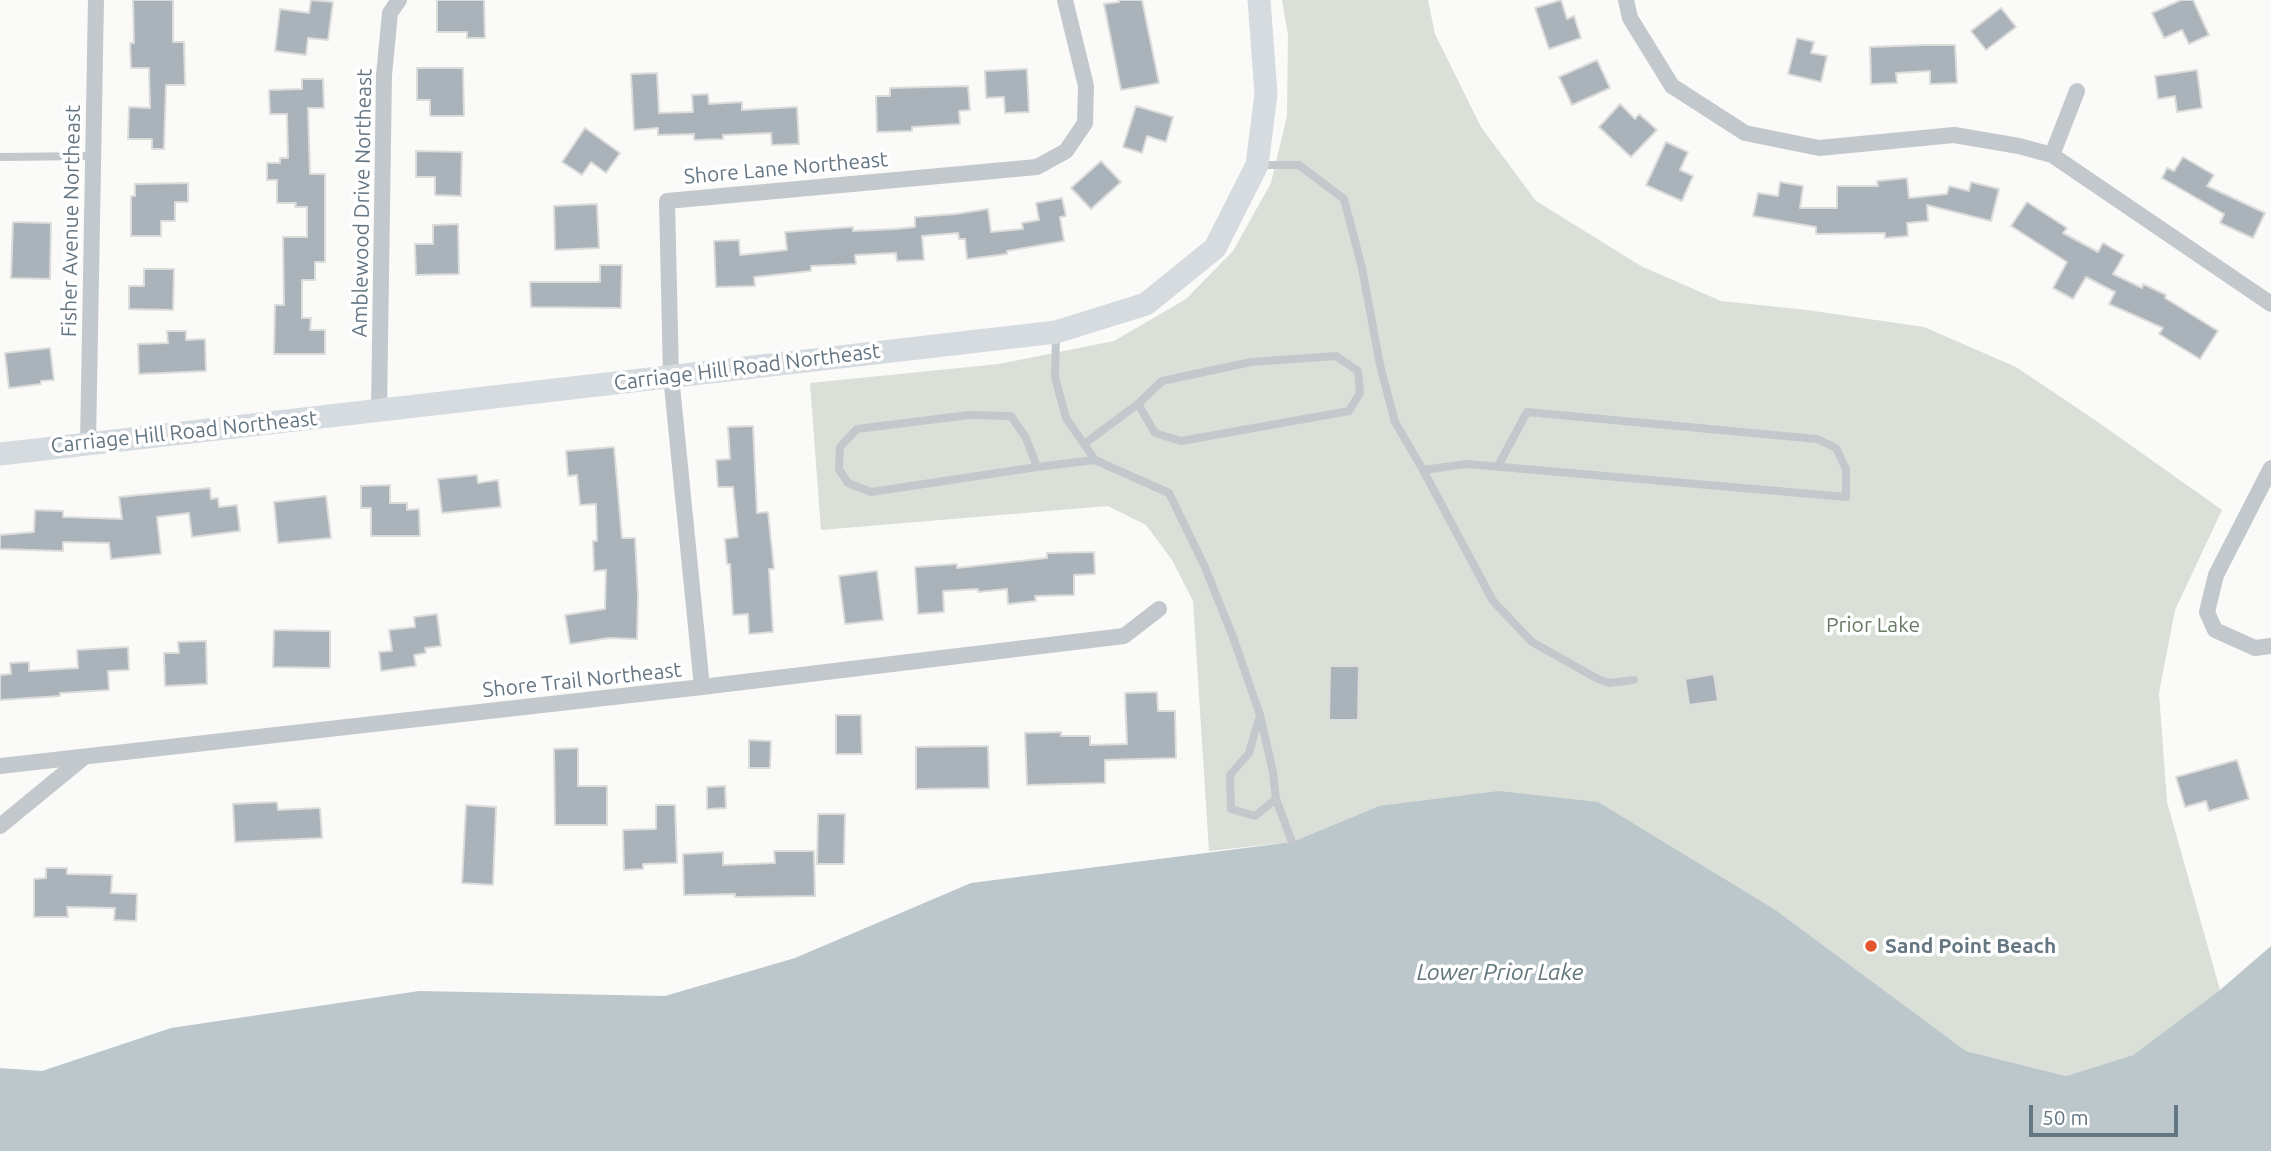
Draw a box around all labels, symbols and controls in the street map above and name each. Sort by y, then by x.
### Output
street label: Amblewood Drive Northeast [347,68,377,338]
street label: Fisher Avenue Northeast [56,105,86,337]
street label: Shore Lane Northeast [683,147,889,189]
street label: Carriage Hill Road Northeast [612,338,882,396]
street label: Carriage Hill Road Northeast [49,405,319,459]
park label: Prior Lake [1826,612,1920,638]
street label: Shore Trail Northeast [481,657,683,703]
place label: Sand Point Beach [1885,933,2056,959]
marker: Sand Point Beach [1863,938,1879,954]
water label: Lower Prior Lake [1417,958,1583,986]
scale bar [2033,1092,2182,1136]
text: 50 m [2042,1105,2089,1129]

